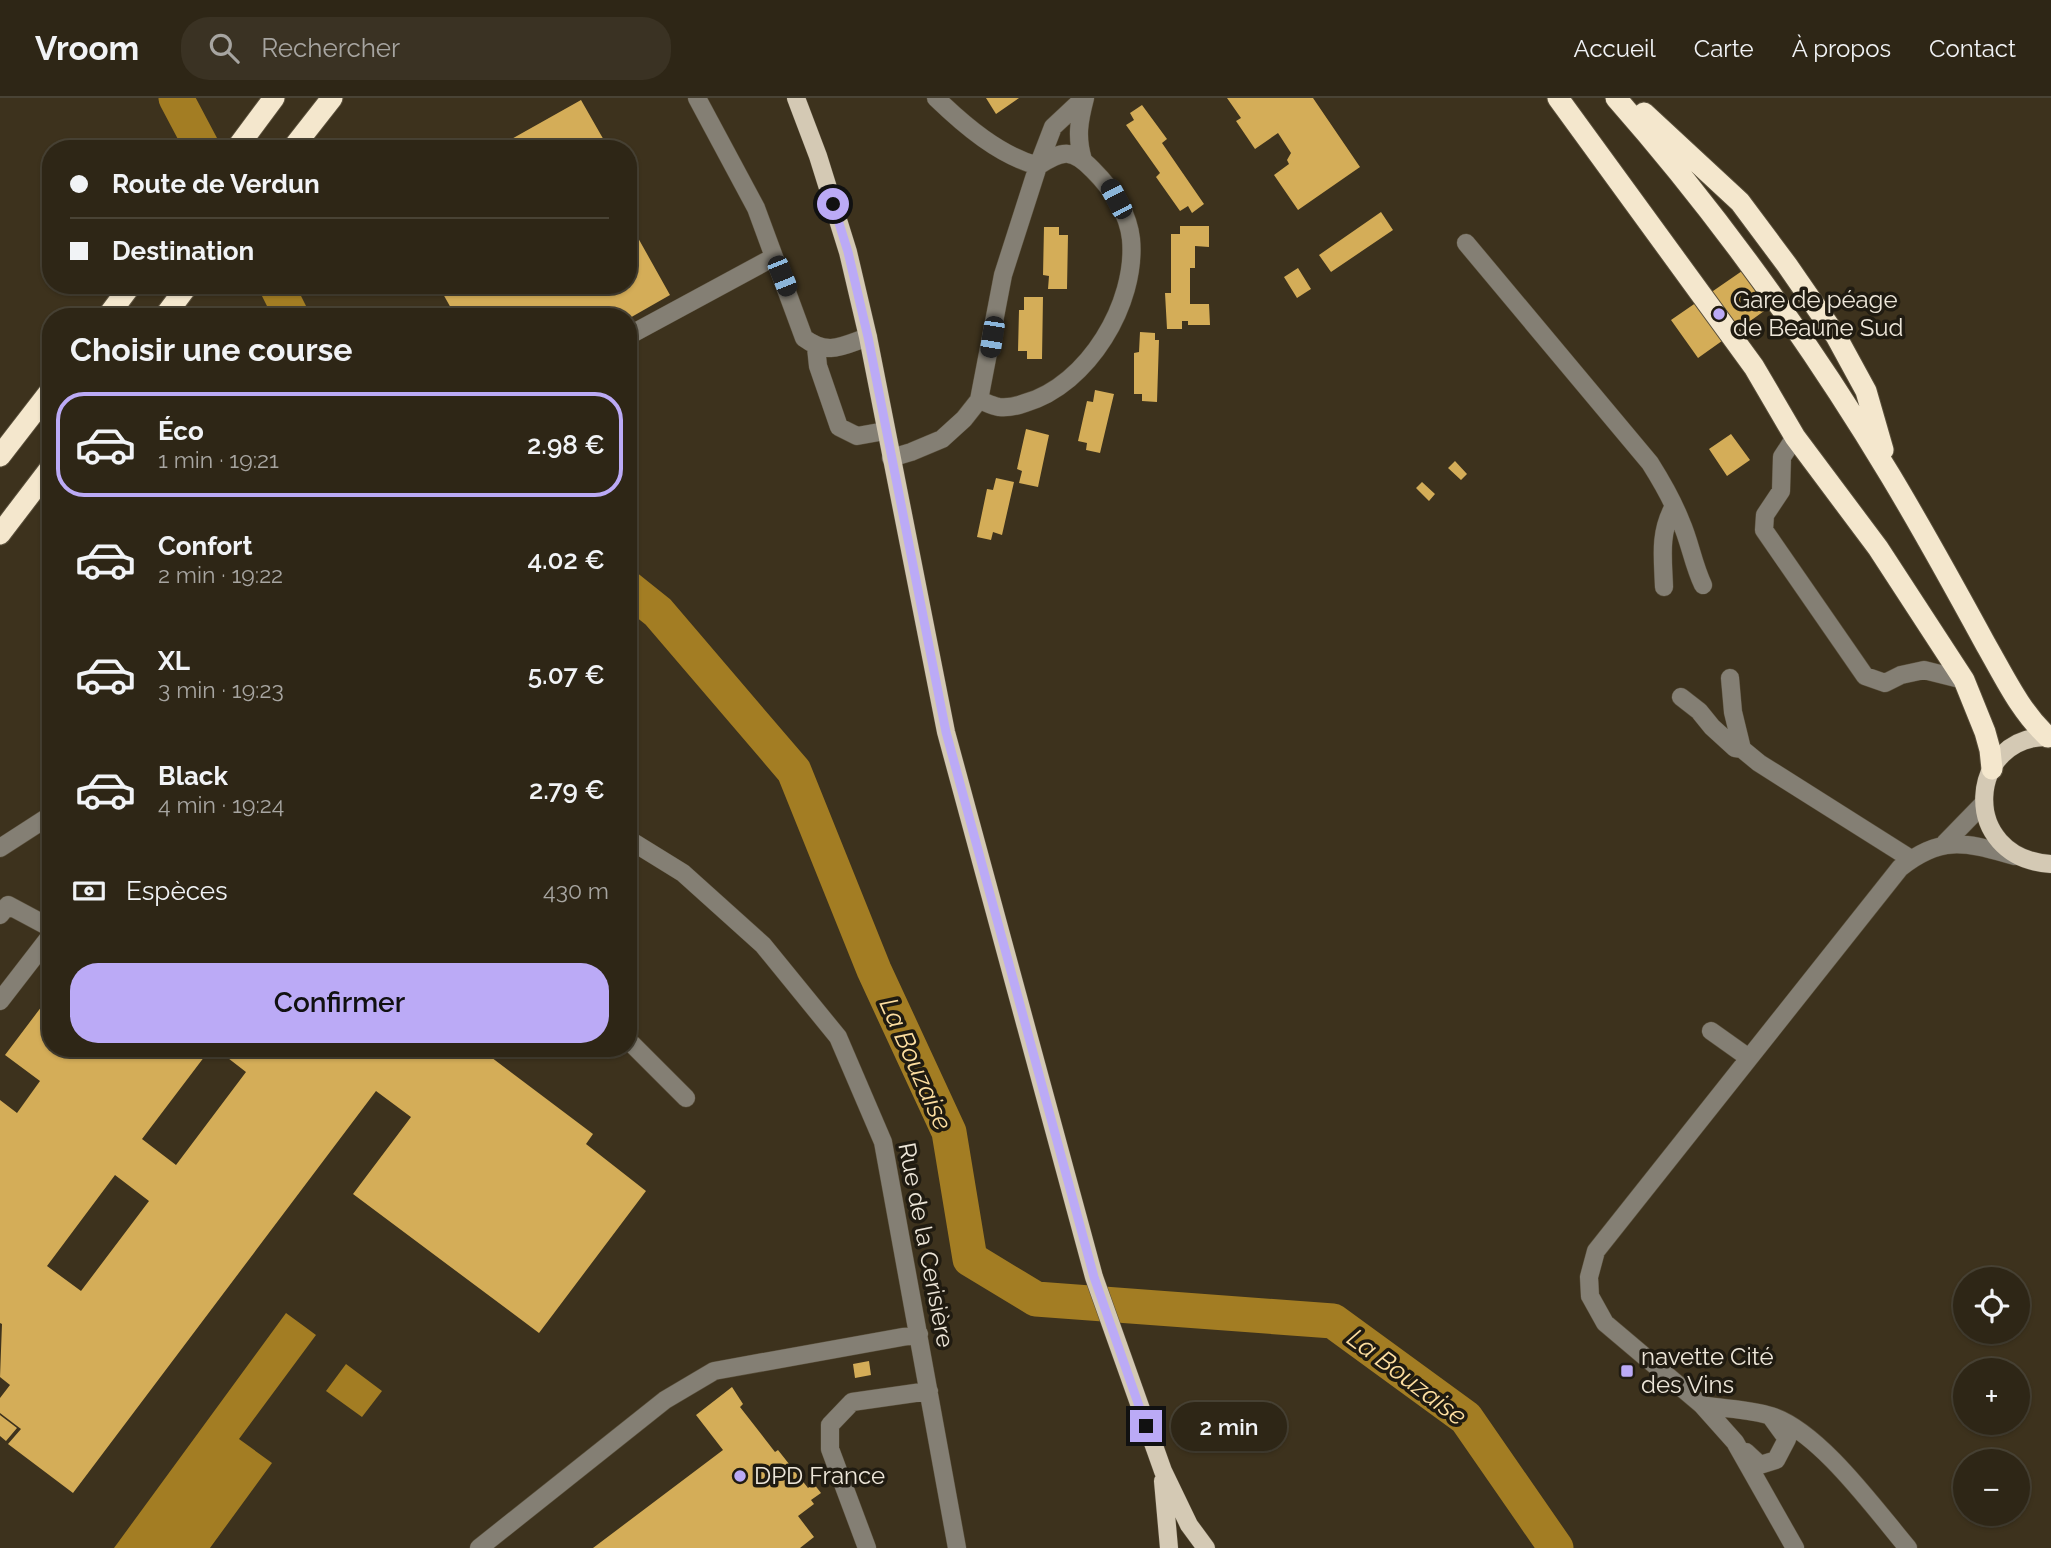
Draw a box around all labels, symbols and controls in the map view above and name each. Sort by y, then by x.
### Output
search box [181,17,671,80]
text: Vroom [35,29,139,68]
icon: search [205,29,243,67]
text: Rechercher [261,33,400,63]
text: Accueil [1574,34,1656,63]
text: Carte [1694,34,1754,63]
text: À propos [1792,34,1891,63]
text: Contact [1929,34,2016,63]
text: Route de Verdun [112,169,320,199]
car [1097,176,1136,222]
route start [817,188,849,220]
text: Destination [112,236,254,266]
car [765,253,800,299]
place label: Gare de péage de Beaune Sud [1733,285,1904,342]
marker: Gare de péage de Beaune Sud [1711,306,1727,322]
car [979,315,1006,359]
text: Choisir une course [70,331,353,368]
icon: car [74,413,137,476]
text: Éco [158,416,204,446]
text: 2.98 € [527,430,605,460]
text: 1 min · 19:21 [158,446,279,473]
icon: car [74,528,137,591]
text: Confort [158,531,252,561]
text: 4.02 € [527,545,605,575]
text: 2 min · 19:22 [158,561,283,588]
icon: car [74,643,137,706]
text: XL [158,646,190,676]
text: 5.07 € [528,660,605,690]
text: 3 min · 19:23 [158,676,284,703]
icon: car [74,758,137,821]
text: Black [158,761,228,791]
text: 2.79 € [529,775,605,805]
text: 4 min · 19:24 [158,791,284,818]
icon: cash [70,872,108,910]
text: Espèces [126,876,228,906]
text: 430 m [543,877,609,904]
button: Confirmer [70,963,609,1043]
water label: La Bouzaise [874,993,958,1135]
street label: Rue de la Cerisière [892,1140,961,1350]
map controls [1953,1267,2030,1526]
button: locate [1953,1267,2030,1344]
water label: La Bouzaise [1342,1322,1473,1432]
place label: navette Cité des Vins [1641,1342,1774,1399]
button: + [1953,1358,2030,1435]
marker: navette Cité des Vins [1619,1363,1635,1379]
callout: 2 min [1170,1402,1286,1450]
route end [1130,1410,1162,1442]
text: 2 min [1200,1413,1258,1440]
button: − [1953,1449,2030,1526]
place label: DPD France [754,1461,885,1490]
marker: DPD France [732,1468,748,1484]

